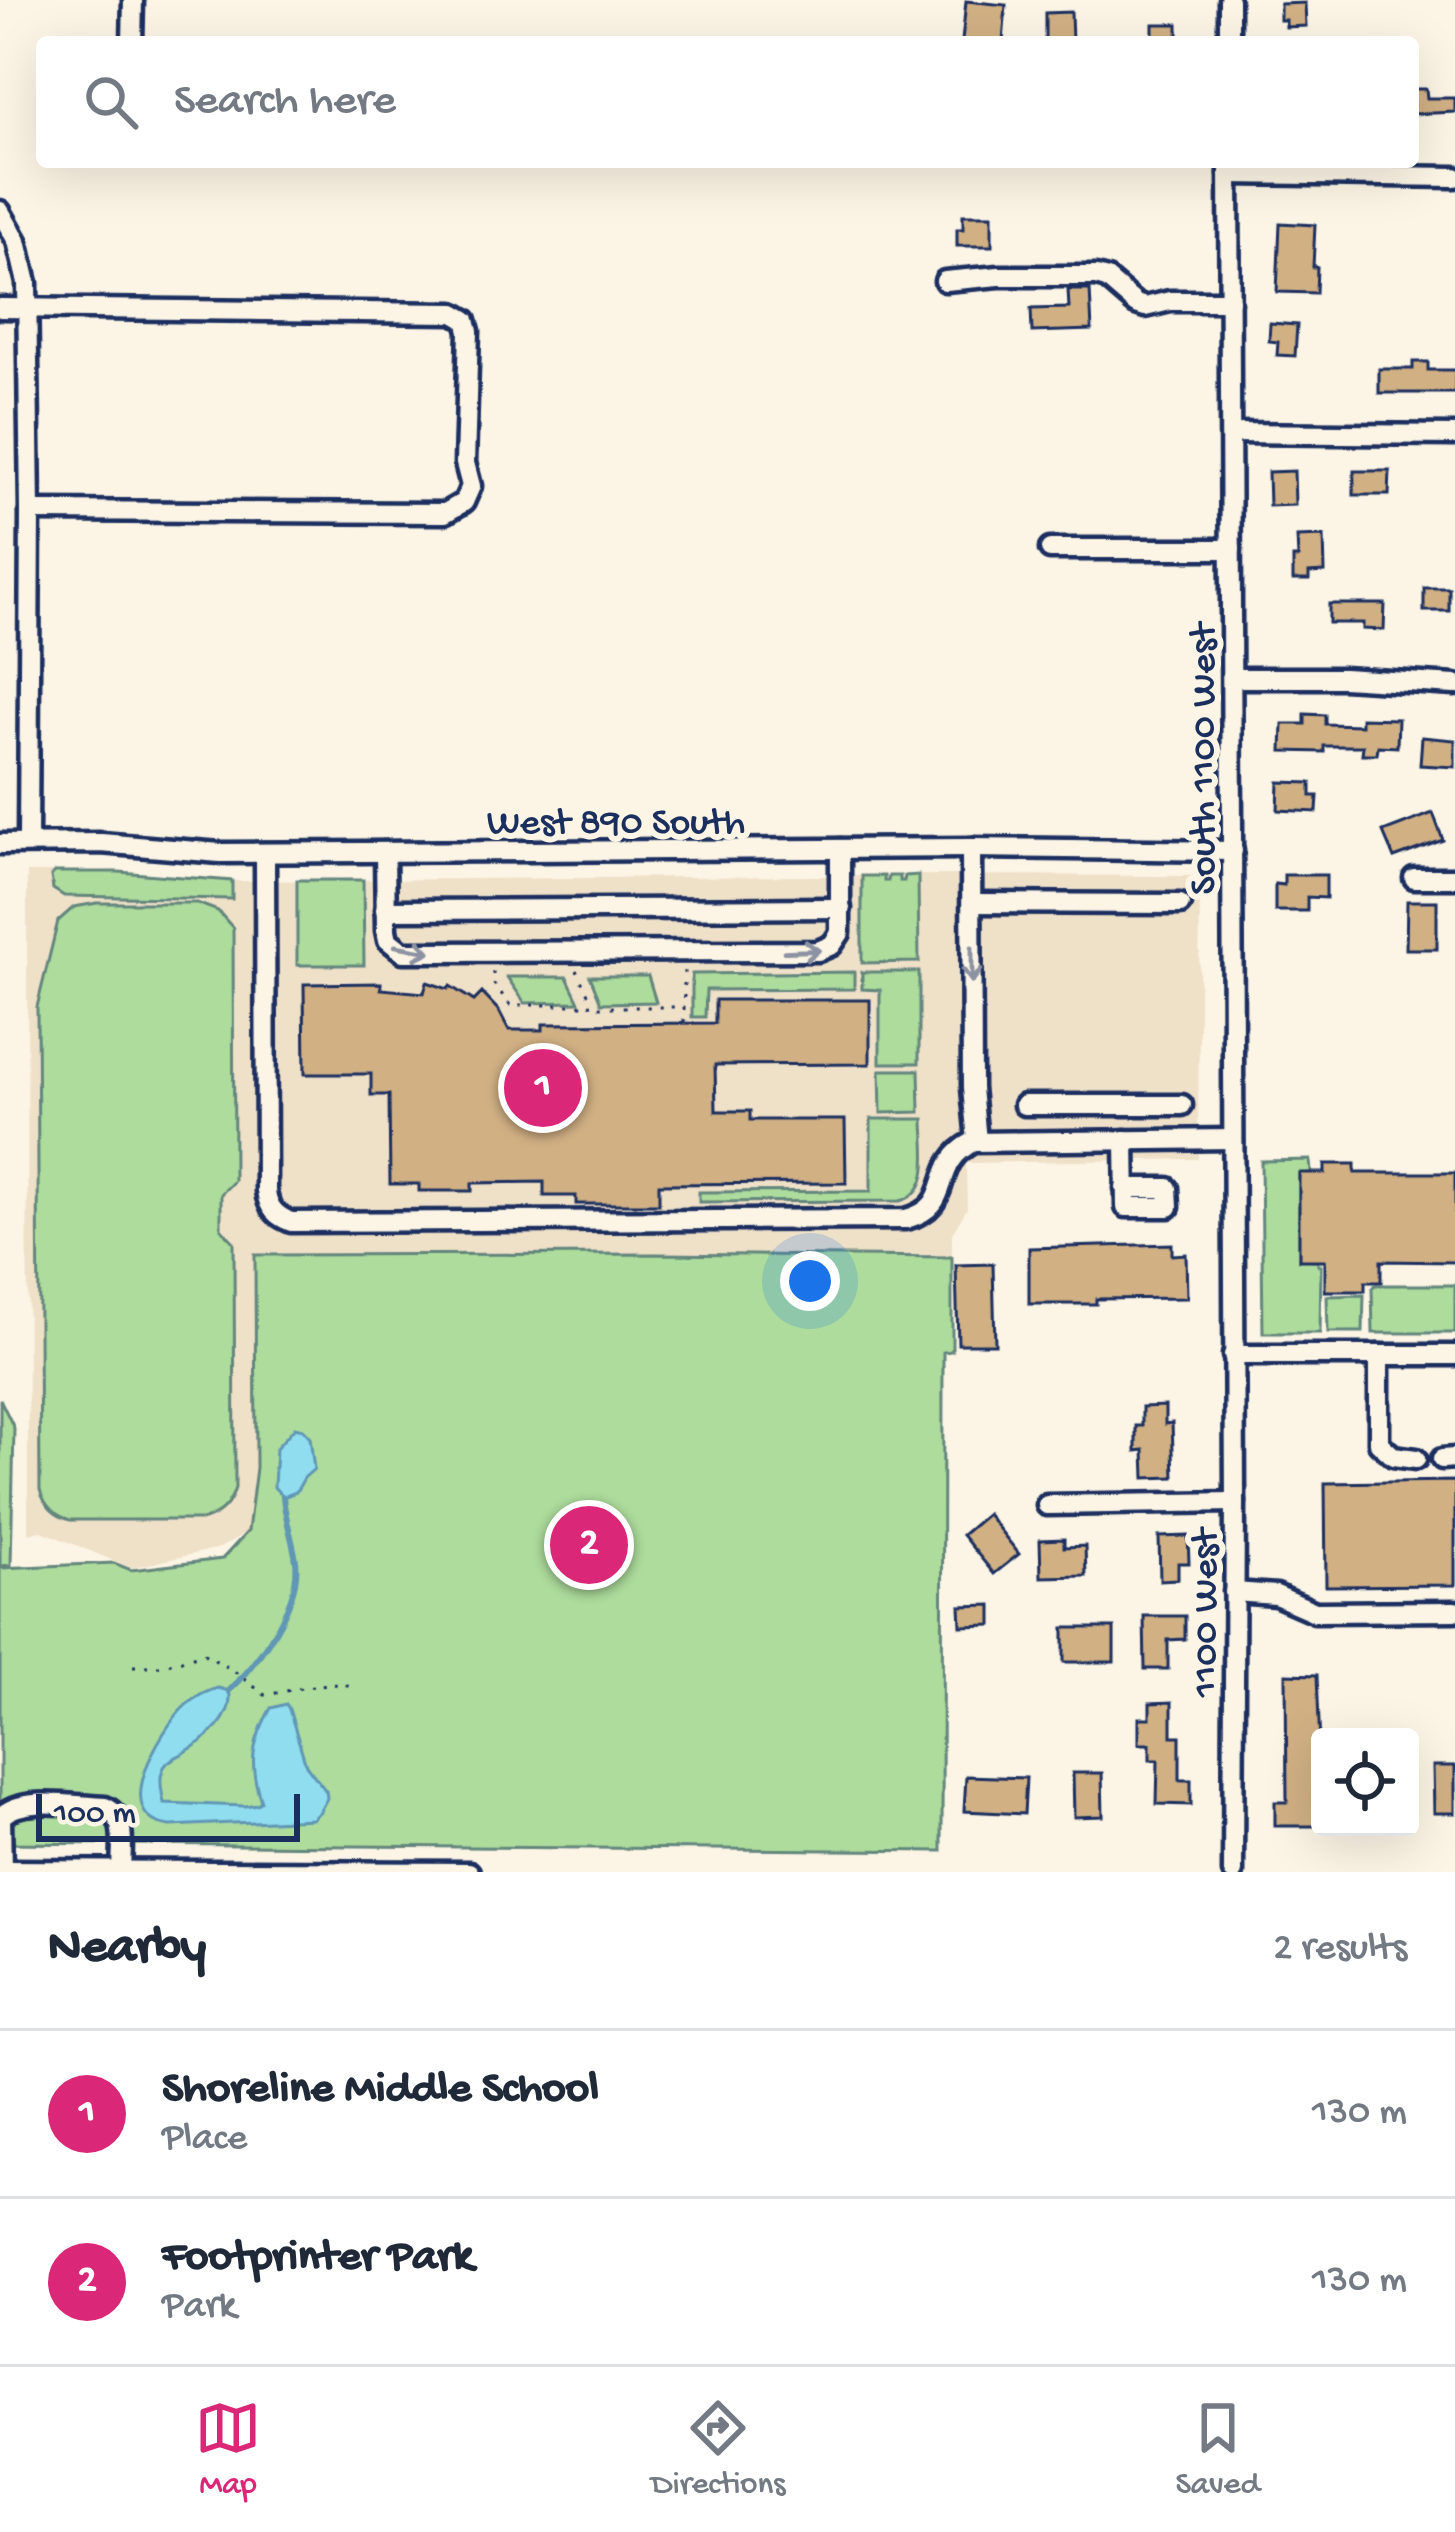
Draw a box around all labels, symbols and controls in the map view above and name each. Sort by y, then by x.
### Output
search box [36,36,1419,168]
icon: search [78,69,144,135]
text: Search here [174,76,396,129]
street label: South 1100 West [1183,620,1229,895]
street label: West 890 South [487,802,745,848]
one-way arrow [393,939,432,962]
one-way arrow [782,939,821,962]
one-way arrow [961,945,983,984]
pin: 1 [504,1043,582,1133]
your location [780,1251,840,1311]
pin: 2 [550,1500,628,1590]
street label: 1100 West [1185,1526,1231,1698]
map controls [1311,1728,1419,1836]
button: locate [1311,1728,1419,1836]
scale bar [36,1788,300,1841]
text: 100 m [54,1796,136,1834]
text: Nearby [48,1920,206,1980]
text: 2 results [1273,1927,1407,1973]
text: Shoreline Middle School [162,2064,599,2117]
text: 1 [79,2091,95,2137]
text: 130 m [1312,2091,1407,2137]
text: Place [162,2117,247,2163]
text: Footprinter Park [162,2232,473,2285]
text: 2 [77,2259,97,2305]
text: 130 m [1312,2259,1407,2305]
text: Park [162,2285,236,2331]
tab: Map [195,2395,261,2505]
tab: Directions [651,2395,785,2505]
tab: Saved [1175,2395,1260,2505]

